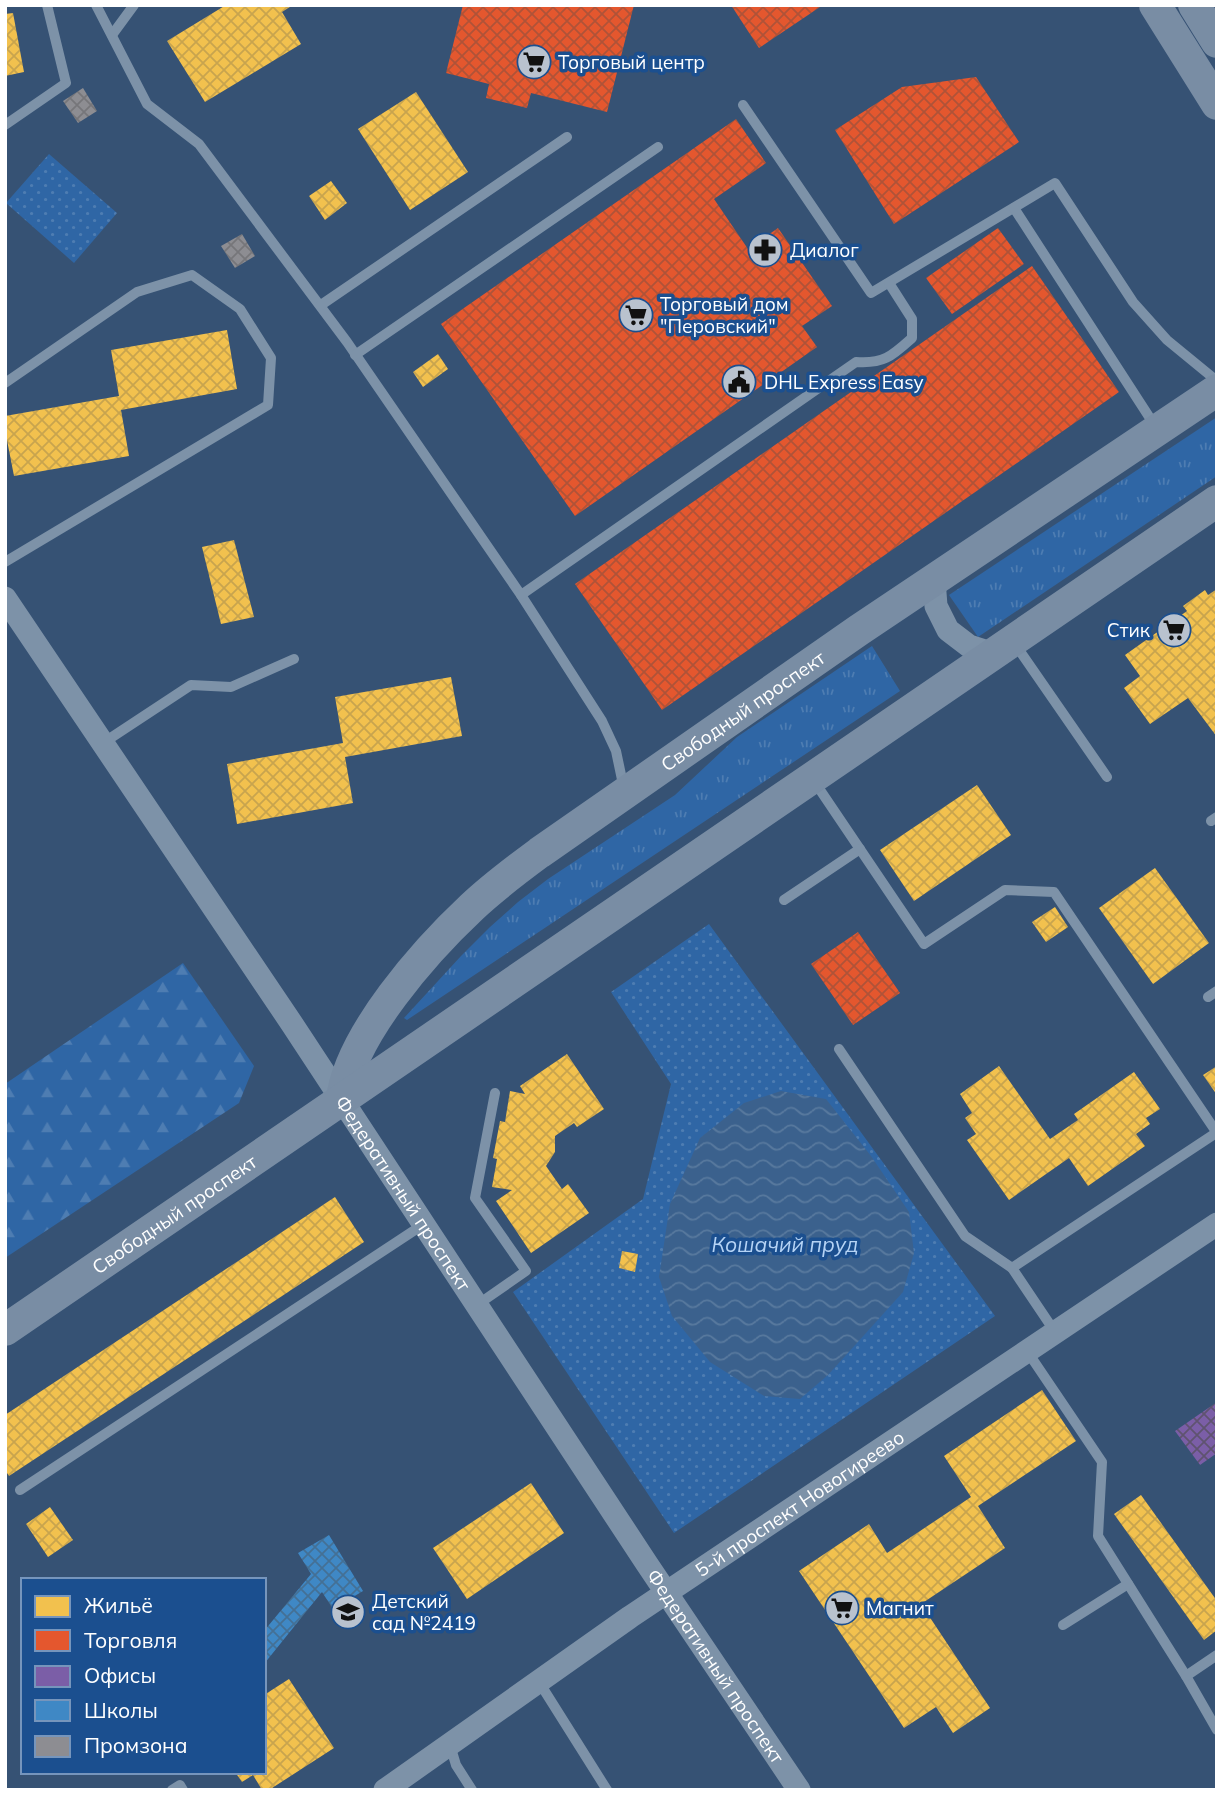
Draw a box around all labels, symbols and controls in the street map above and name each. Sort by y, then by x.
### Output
supermarket icon: Торговый центр [515,43,553,81]
place label: Торговый центр [558,50,705,74]
pharmacy icon: Диалог [746,231,784,269]
place label: Диалог [790,238,859,262]
place label: Торговый дом "Перовский" [660,292,789,338]
supermarket icon: Торговый дом "Перовский" [617,296,655,334]
public building icon: DHL Express Easy [720,363,758,401]
place label: DHL Express Easy [764,370,923,394]
supermarket icon: Стик [1155,611,1193,649]
place label: Стик [1107,618,1151,642]
street label: Свободный проспект [656,645,830,776]
street label: Федеративный проспект [330,1091,476,1296]
street label: Свободный проспект [87,1149,262,1279]
water label: Кошачий пруд [711,1231,859,1257]
street label: 5-й проспект Новогиреево [691,1425,909,1582]
street label: Федеративный проспект [642,1564,790,1768]
legend [21,1578,266,1774]
place label: Детский сад №2419 [372,1589,476,1635]
supermarket icon: Магнит [823,1589,861,1627]
text: Жильё [84,1592,153,1618]
school or university icon: Детский сад №2419 [329,1593,367,1631]
place label: Магнит [866,1596,934,1620]
text: Торговля [84,1627,177,1653]
text: Офисы [84,1662,156,1688]
text: Школы [84,1697,158,1723]
text: Промзона [84,1732,187,1758]

